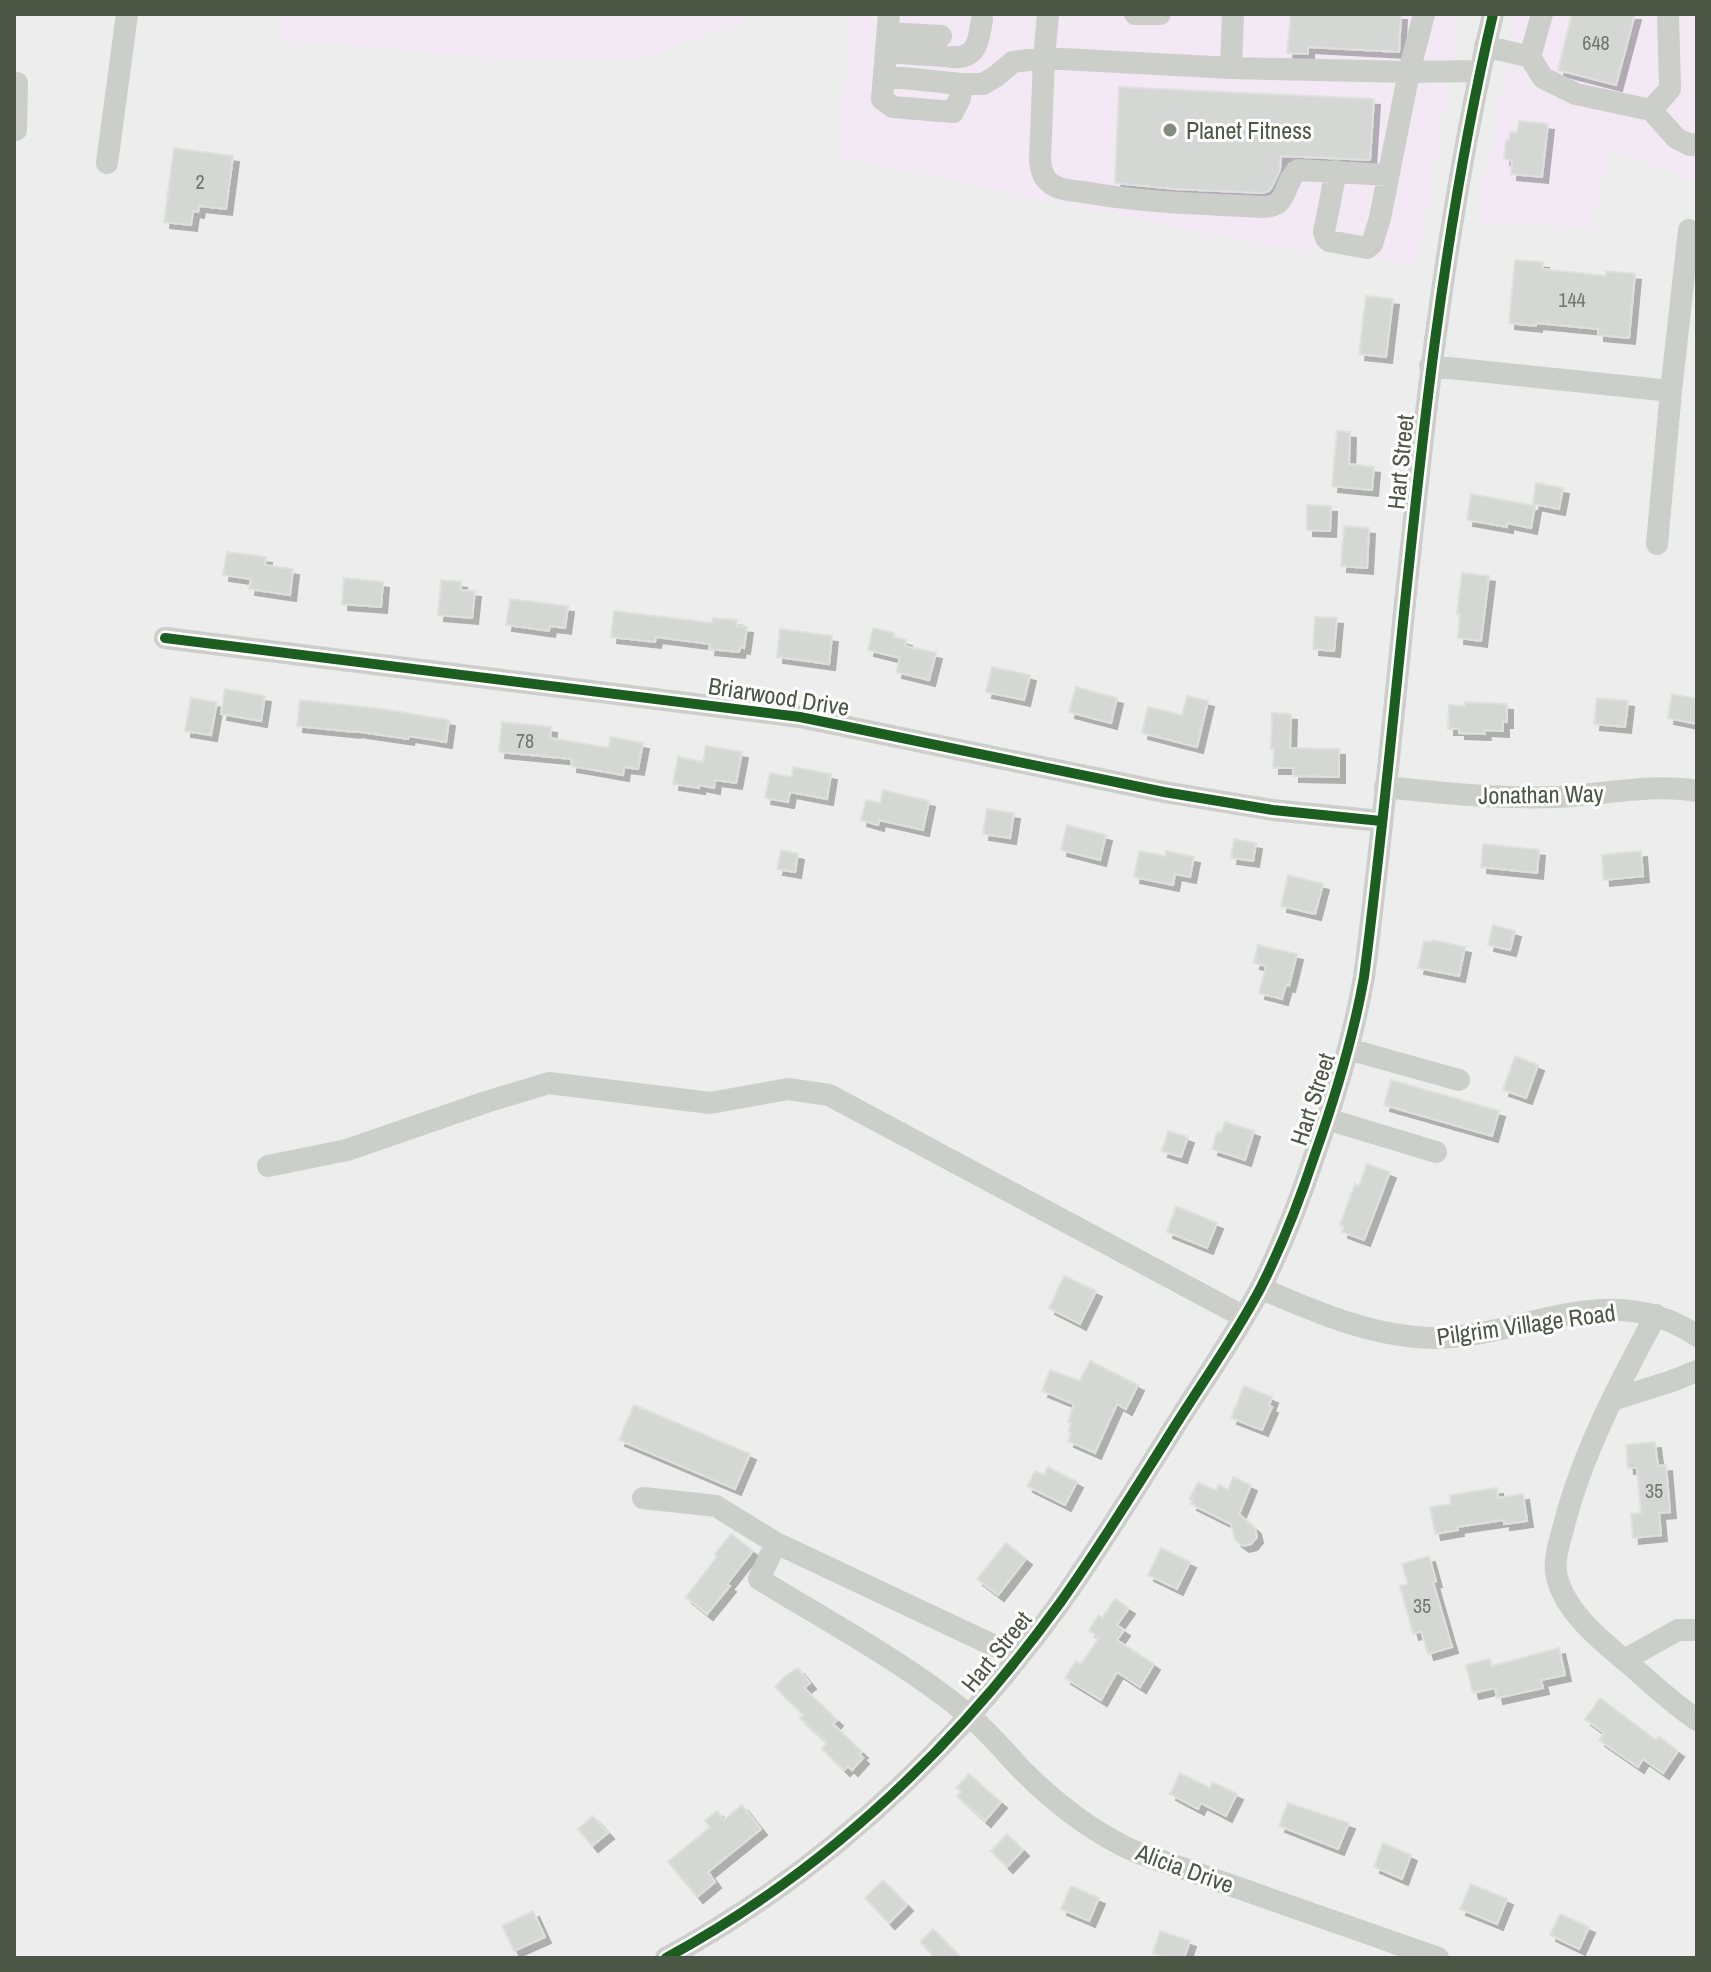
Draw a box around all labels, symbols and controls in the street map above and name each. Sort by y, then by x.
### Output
house number: 648 [1582,29,1610,56]
place label: Planet Fitness [1186,114,1312,146]
marker: Planet Fitness [1161,121,1179,139]
house number: 2 [195,168,205,195]
house number: 144 [1558,286,1586,313]
street label: Hart Street [1379,412,1421,511]
street label: Briarwood Drive [706,669,852,723]
house number: 78 [516,727,534,754]
street label: Jonathan Way [1478,777,1604,811]
street label: Hart Street [1282,1048,1342,1149]
street label: Pilgrim Village Road [1435,1296,1617,1352]
house number: 35 [1645,1477,1663,1504]
house number: 35 [1413,1592,1431,1619]
street label: Hart Street [954,1604,1039,1698]
street label: Alicia Drive [1131,1835,1238,1900]

